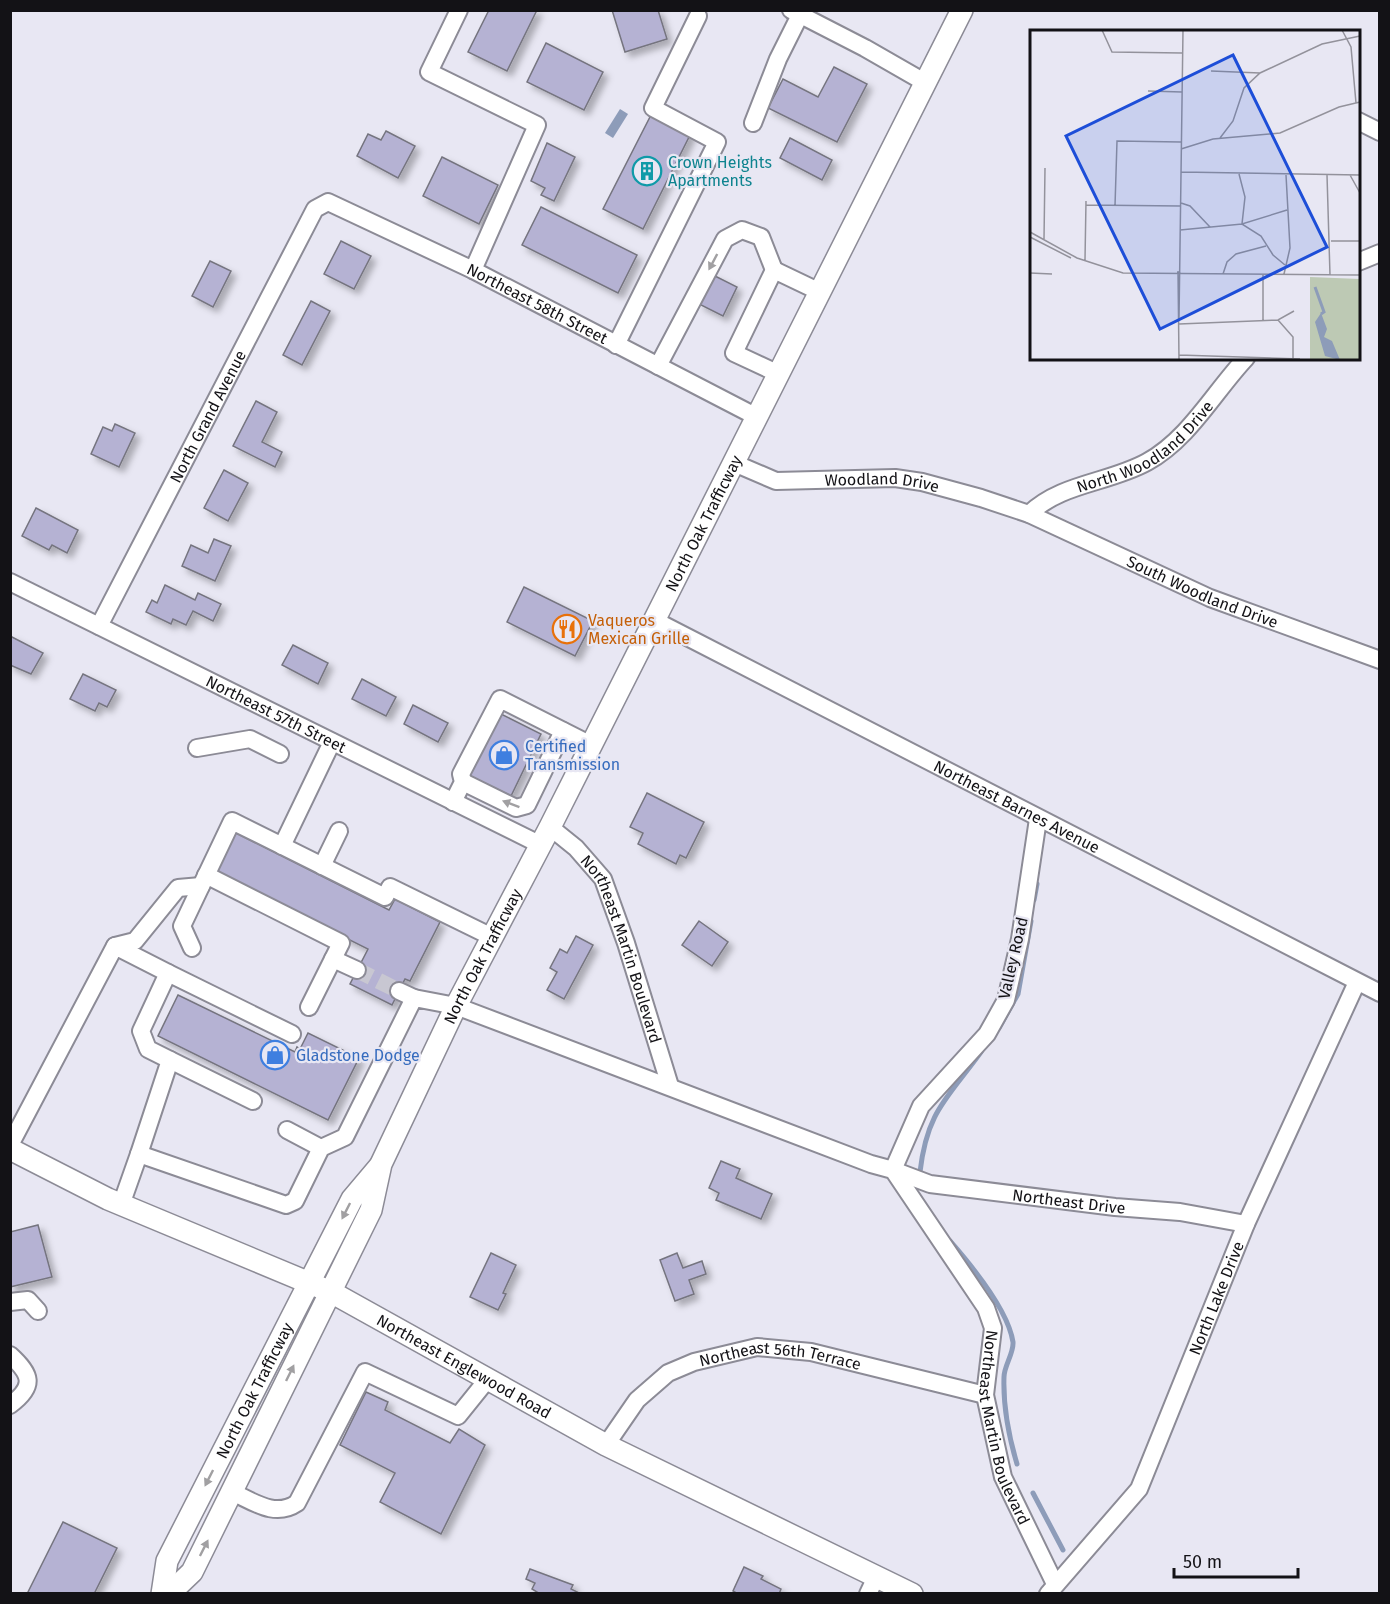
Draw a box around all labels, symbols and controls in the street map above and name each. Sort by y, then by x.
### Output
inset map [1030,30,1360,360]
place label: Crown Heights Apartments [668,153,772,190]
building icon: Crown Heights Apartments [631,155,663,187]
one-way arrow [708,253,718,270]
street label: Northeast 58th Street [464,259,611,348]
street label: North Grand Avenue [165,347,250,486]
street label: North Woodland Drive [1074,397,1217,496]
street label: North Oak Trafficway [661,452,745,594]
street label: Woodland Drive [824,468,942,496]
street label: South Woodland Drive [1124,551,1281,632]
place label: Vaqueros Mexican Grille [588,611,690,648]
restaurant icon: Vaqueros Mexican Grille [551,613,583,645]
street label: Northeast 57th Street [203,671,350,757]
place label: Certified Transmission [525,737,620,774]
shop icon: Certified Transmission [488,739,520,771]
street label: Northeast Barnes Avenue [931,756,1103,857]
one-way arrow [501,799,519,809]
street label: Northeast Martin Boulevard [577,851,666,1045]
street label: North Oak Trafficway [439,885,526,1027]
street label: Valley Road [994,915,1032,1001]
shop icon: Gladstone Dodge [259,1039,291,1071]
place label: Gladstone Dodge [296,1046,420,1065]
street label: Northeast Drive [1011,1185,1126,1217]
one-way arrow [341,1202,351,1219]
street label: North Lake Drive [1185,1238,1248,1358]
street label: Northeast Englewood Road [374,1310,555,1422]
street label: North Oak Trafficway [212,1319,297,1461]
street label: Northeast Martin Boulevard [975,1329,1034,1528]
street label: Northeast 56th Terrace [697,1337,863,1374]
one-way arrow [286,1364,295,1381]
one-way arrow [205,1469,214,1486]
one-way arrow [199,1539,209,1557]
scale bar [1174,1541,1298,1579]
text: 50 m [1183,1551,1222,1573]

